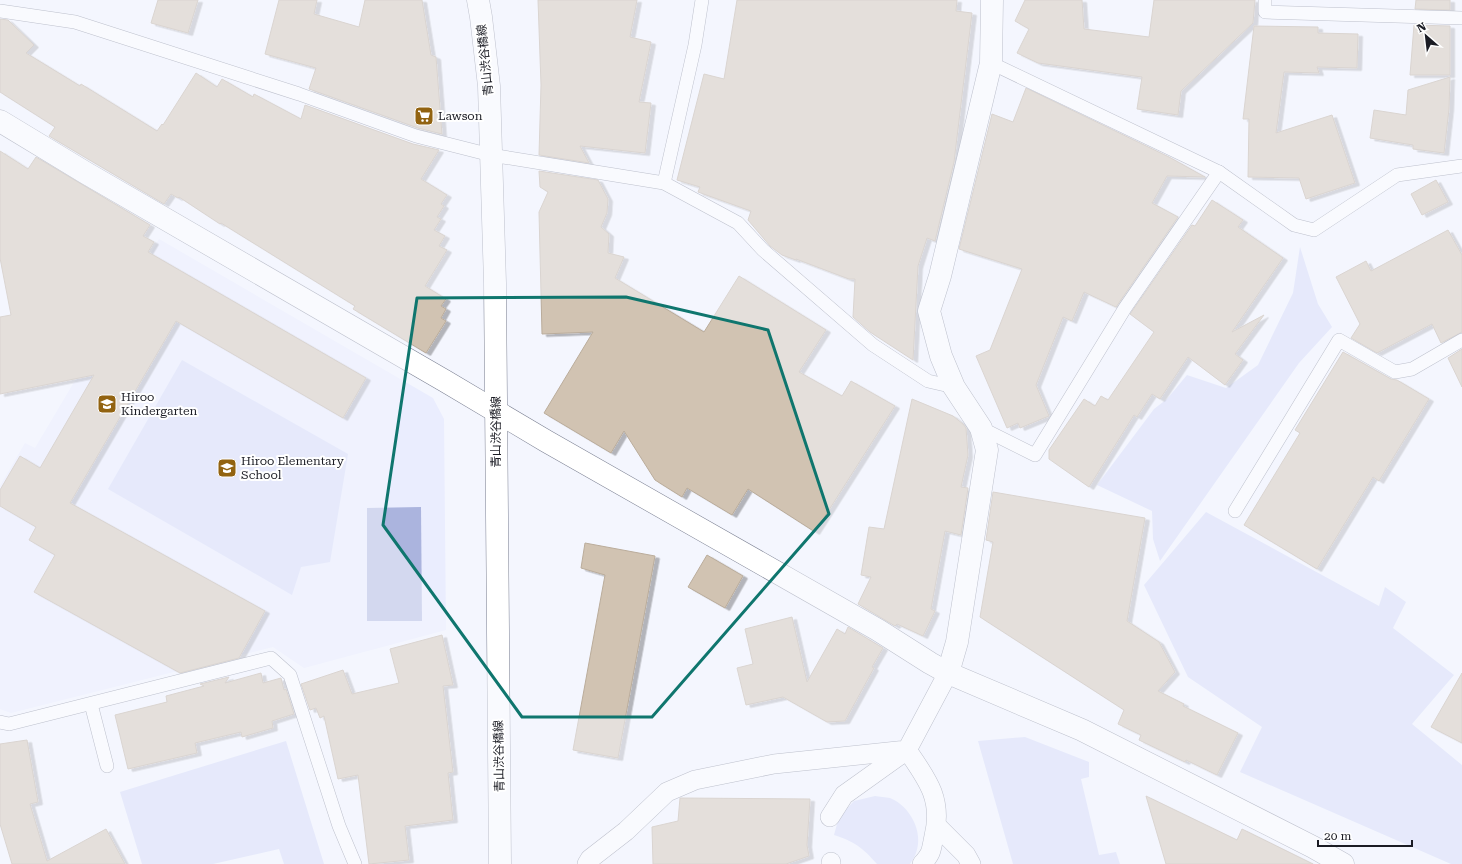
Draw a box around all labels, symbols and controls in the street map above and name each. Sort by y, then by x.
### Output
north arrow [1406,16,1446,56]
text: N [1415,20,1429,35]
street label: 青山渋谷橋線 [474,23,496,97]
supermarket icon: Lawson [413,105,435,127]
place label: Lawson [438,109,483,123]
place label: Hiroo Kindergarten [121,390,198,418]
school or university icon: Hiroo Kindergarten [96,393,118,415]
street label: 青山渋谷橋線 [489,396,503,468]
place label: Hiroo Elementary School [241,454,345,482]
school or university icon: Hiroo Elementary School [216,457,238,479]
street label: 青山渋谷橋線 [491,720,507,792]
scale bar [1318,822,1412,848]
text: 20 m [1324,829,1351,843]

